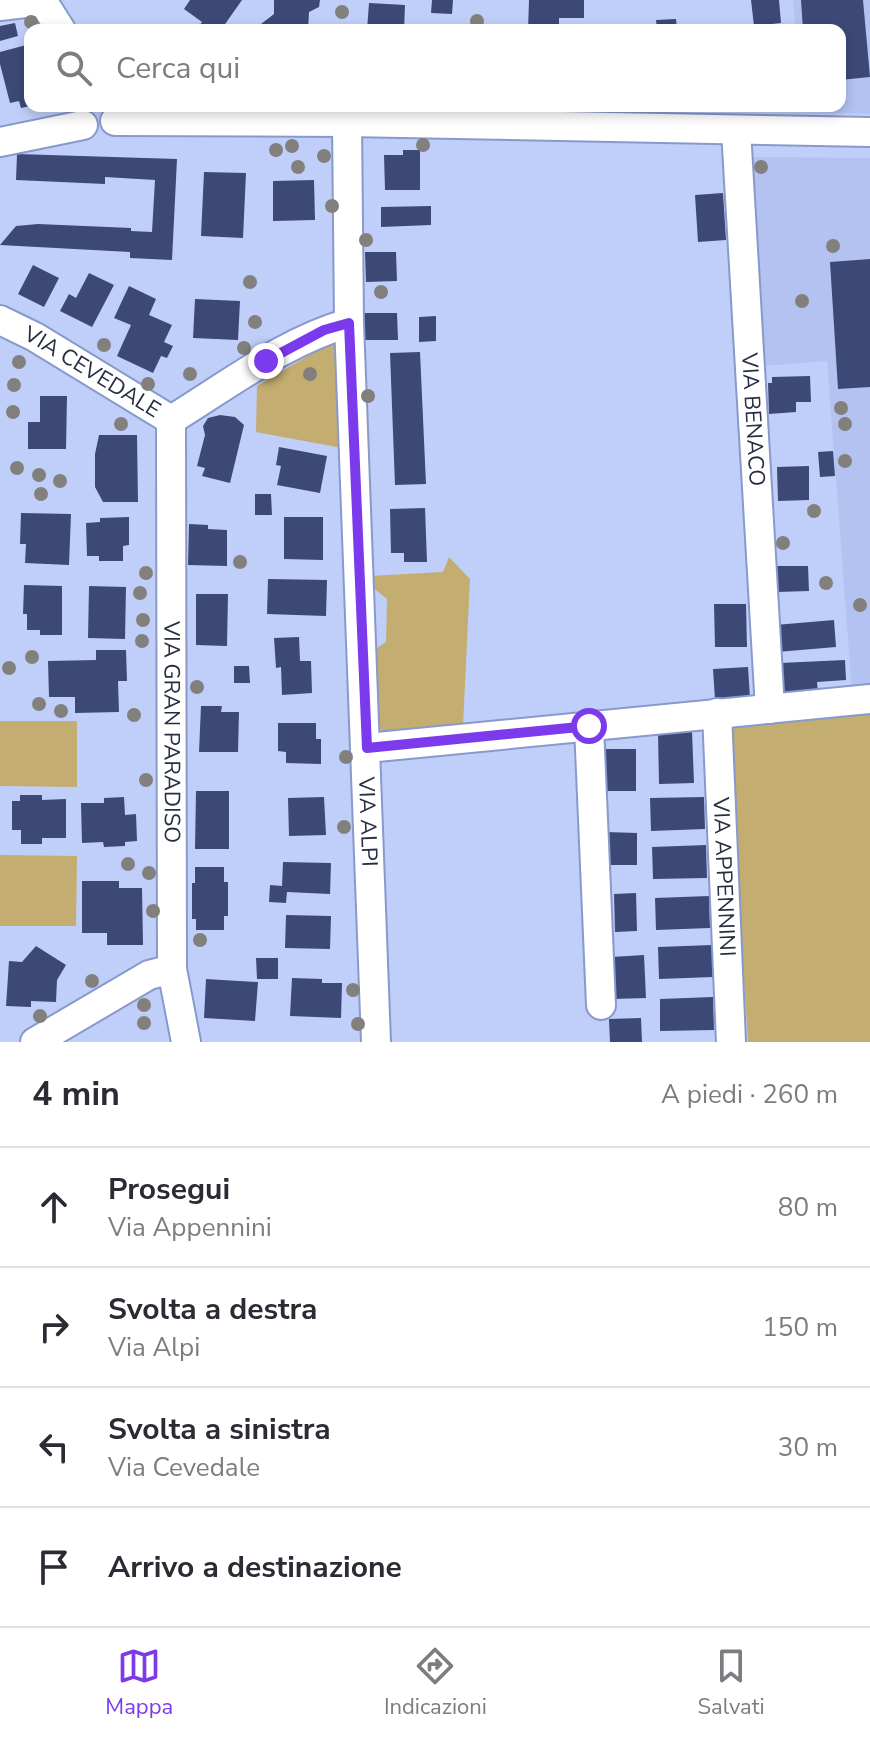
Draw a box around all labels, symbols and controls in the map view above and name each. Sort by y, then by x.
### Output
search box [24,24,846,112]
icon: search [52,46,96,90]
text: Cerca qui [116,48,240,89]
street label: VIA CEVEDALE [18,319,166,425]
route end [248,343,284,379]
street label: VIA BENACO [734,351,772,487]
street label: VIA GRAN PARADISO [156,620,187,843]
route start [571,708,607,744]
street label: VIA ALPI [351,775,384,867]
street label: VIA APPENNINI [706,796,742,957]
text: 4 min [32,1071,120,1117]
text: A piedi · 260 m [661,1077,838,1112]
text: Prosegui [108,1169,230,1210]
icon: ahead [32,1185,76,1229]
text: 80 m [778,1190,838,1225]
text: Via Appennini [108,1210,272,1245]
text: Svolta a destra [108,1289,318,1330]
icon: right [32,1305,76,1349]
text: 150 m [762,1310,838,1345]
text: Via Alpi [108,1330,200,1365]
text: Svolta a sinistra [108,1409,331,1450]
icon: left [32,1425,76,1469]
text: 30 m [778,1430,838,1465]
text: Via Cevedale [108,1450,260,1485]
icon: arrive [32,1545,76,1589]
text: Arrivo a destinazione [108,1547,402,1588]
tab: Mappa [105,1644,173,1722]
tab: Indicazioni [384,1644,487,1722]
tab: Salvati [698,1644,765,1722]

